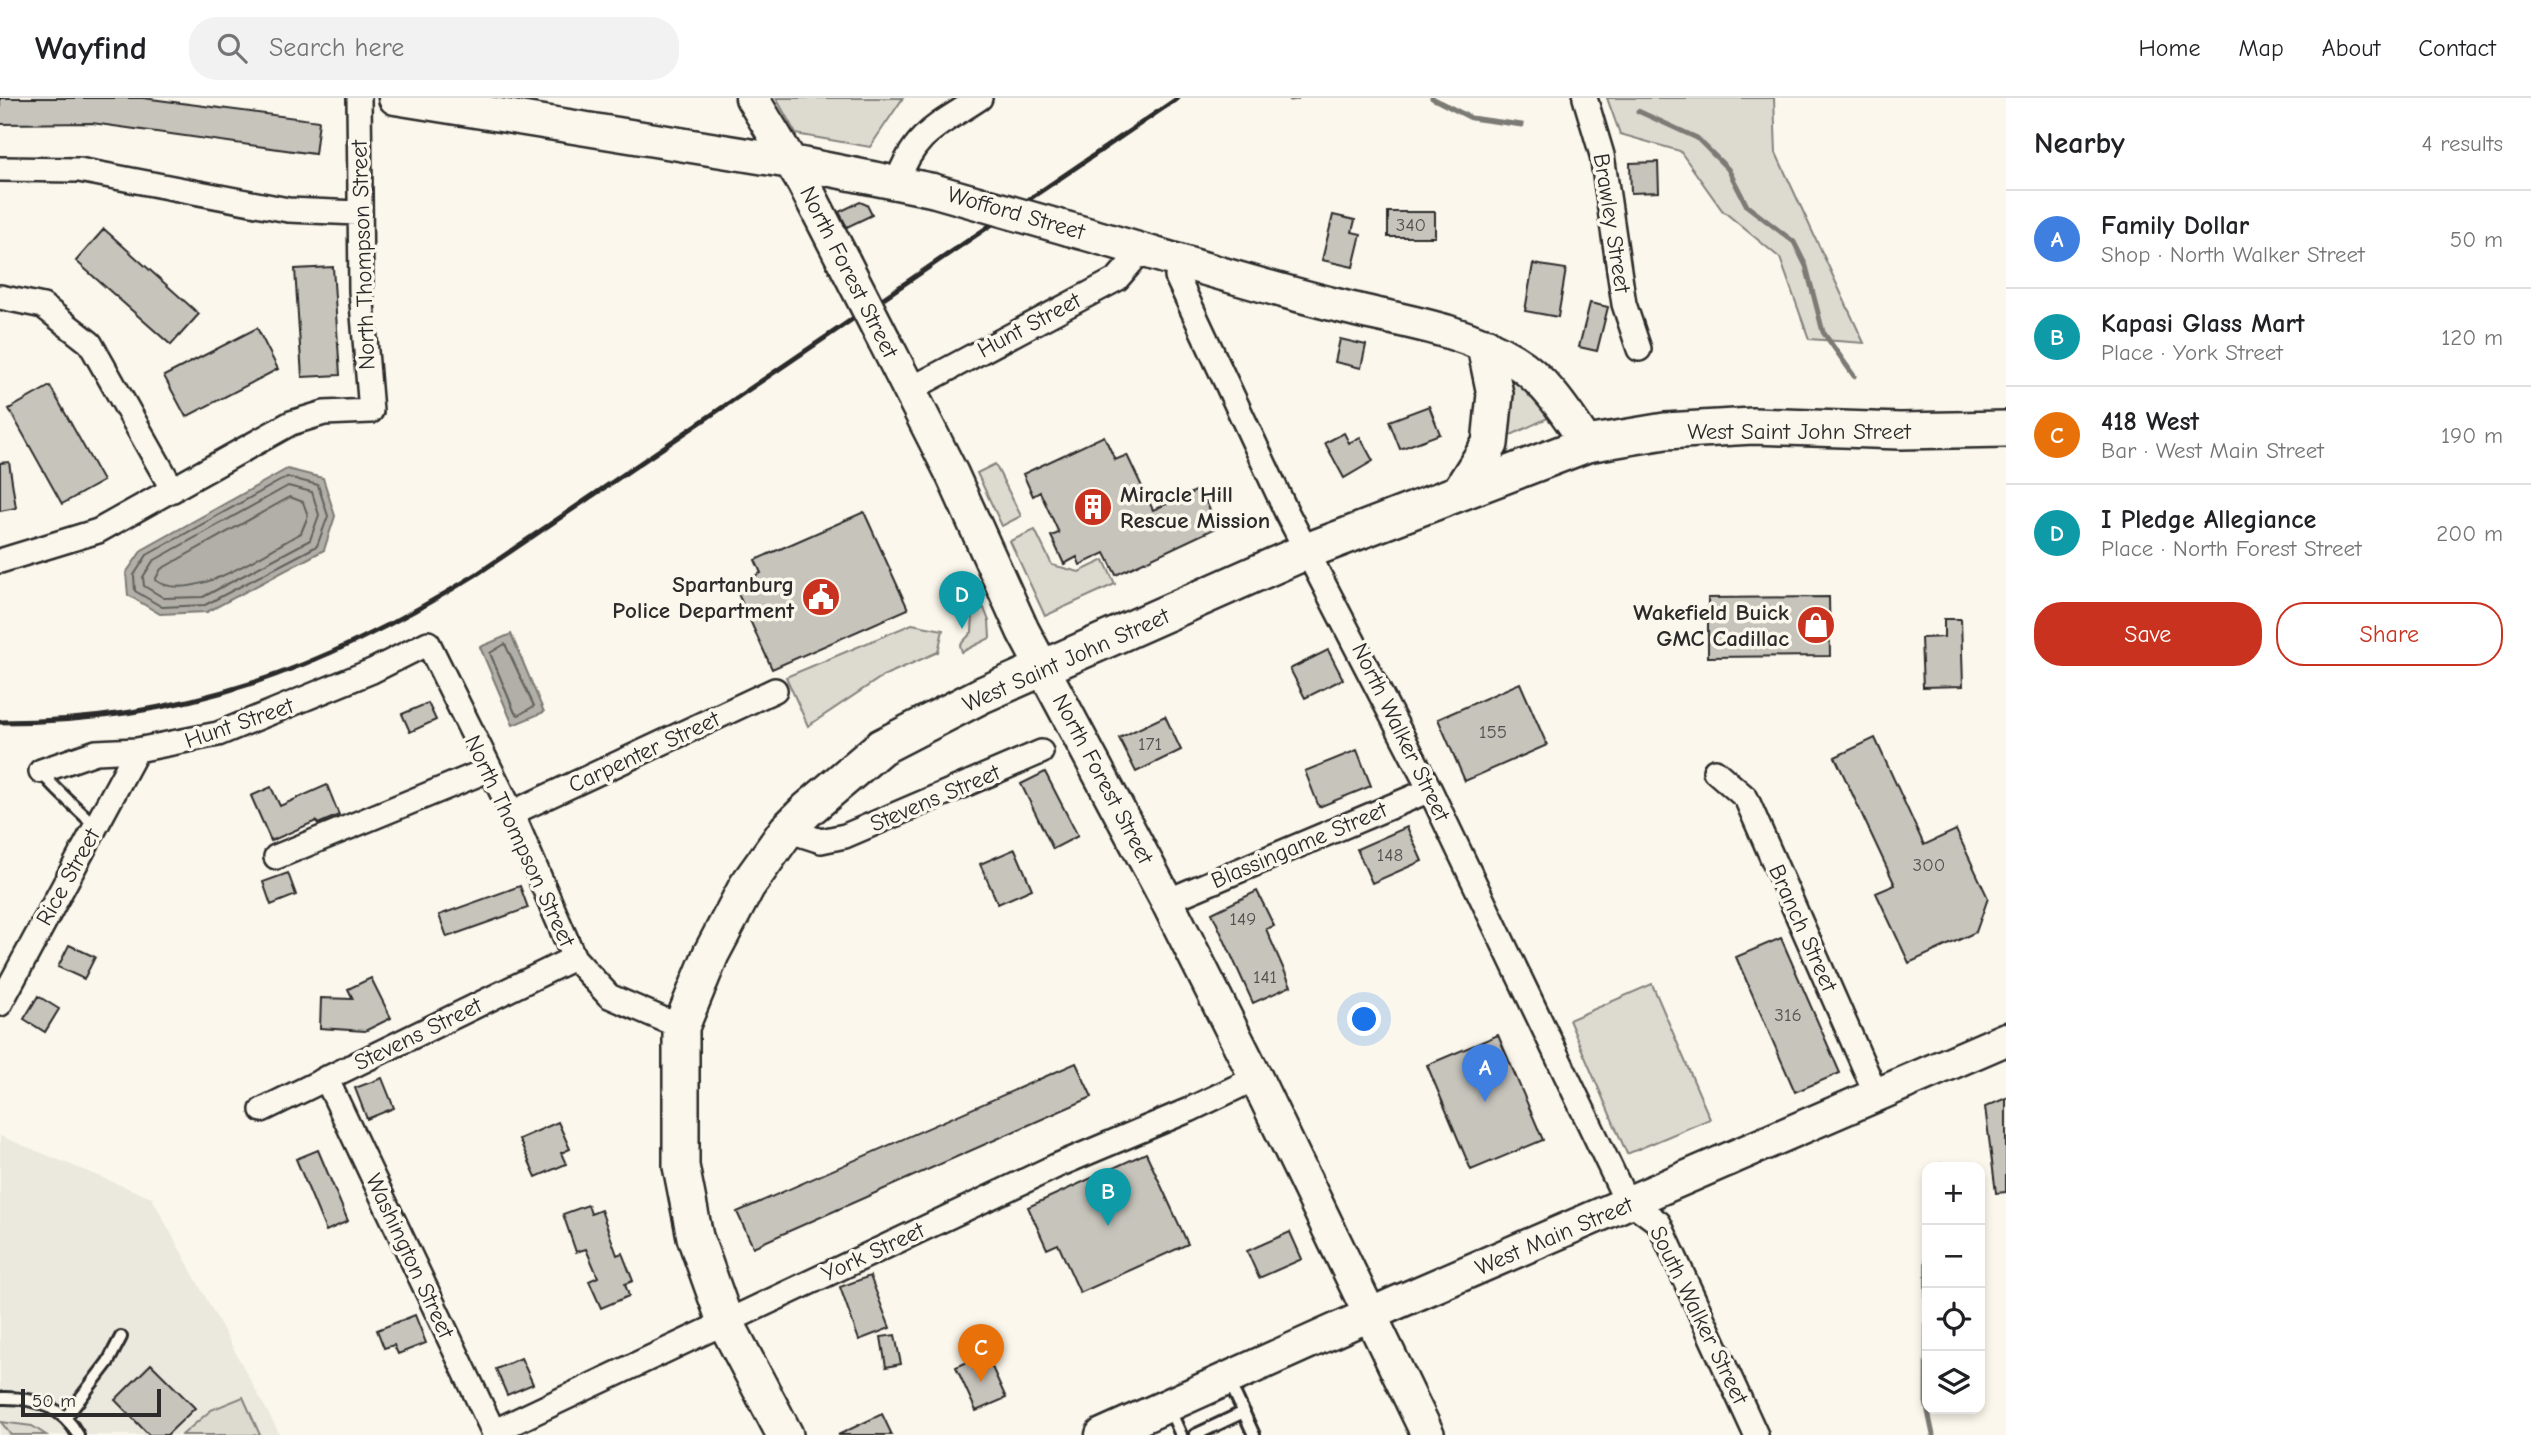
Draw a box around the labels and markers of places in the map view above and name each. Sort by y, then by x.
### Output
place label: Miracle Hill Rescue Mission [1120,481,1270,534]
building icon: Miracle Hill Rescue Mission [1072,486,1114,528]
place label: Spartanburg Police Department [612,571,794,624]
pin: D [939,571,985,629]
public building icon: Spartanburg Police Department [800,576,842,618]
place label: Wakefield Buick GMC Cadillac [1633,599,1789,652]
shop icon: Wakefield Buick GMC Cadillac [1795,604,1837,646]
pin: A [1462,1044,1508,1102]
pin: B [1085,1168,1131,1226]
pin: C [958,1324,1004,1382]

